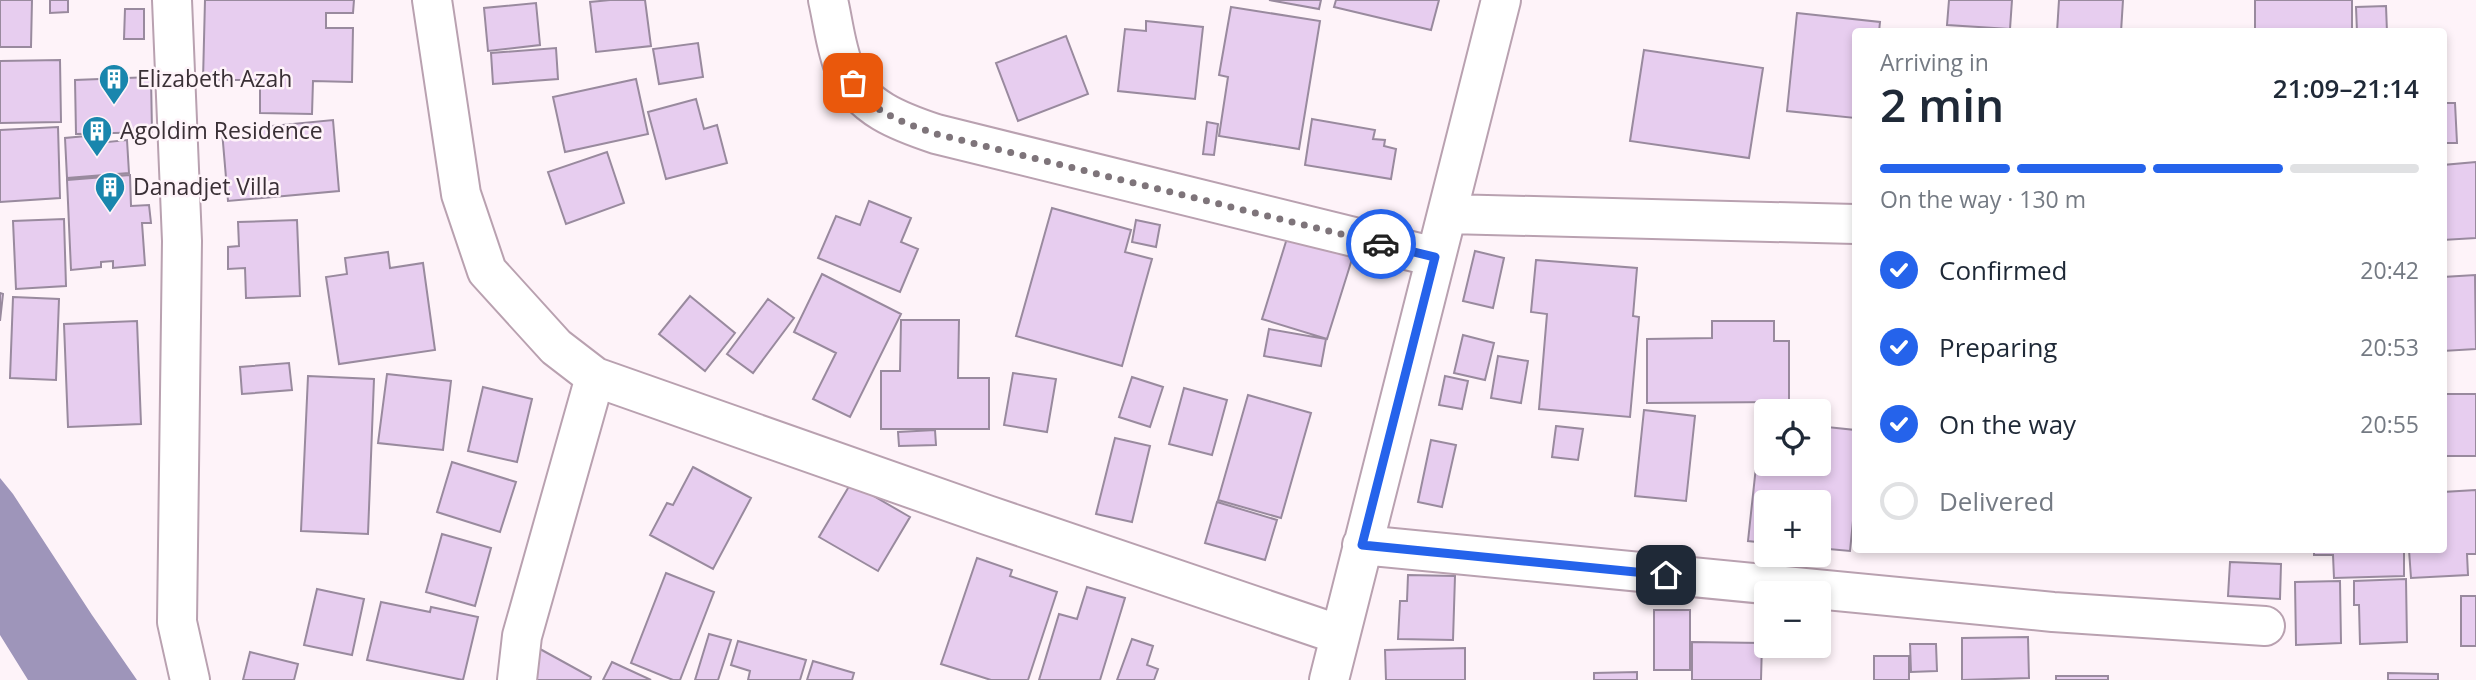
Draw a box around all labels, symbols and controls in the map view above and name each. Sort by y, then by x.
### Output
text: Arriving in [1880,46,1989,78]
pin [823,53,883,113]
building icon: Elizabeth Azah [97,62,131,106]
place label: Elizabeth Azah [137,62,292,94]
icon: bag [834,64,872,102]
text: 21:09–21:14 [2273,70,2419,106]
text: 2 min [1880,73,2004,135]
building icon: Agoldim Residence [80,114,114,158]
place label: Agoldim Residence [120,114,323,146]
building icon: Danadjet Villa [93,170,127,214]
place label: Danadjet Villa [133,170,280,202]
text: On the way · 130 m [1880,183,2086,215]
courier [1346,209,1416,279]
icon: car [1362,225,1400,263]
icon: check [1880,251,1918,289]
text: Confirmed [1939,252,2067,288]
text: 20:42 [2360,254,2419,286]
icon: check [1880,328,1918,366]
text: Preparing [1939,329,2057,365]
text: 20:53 [2360,331,2419,363]
map controls [1754,399,1831,658]
button: locate [1754,399,1831,476]
icon: check [1880,405,1918,443]
text: On the way [1939,406,2076,442]
text: 20:55 [2360,408,2419,440]
text: Delivered [1939,483,2054,519]
button: + [1754,490,1831,567]
pin [1636,545,1696,605]
icon: home [1647,556,1685,594]
button: − [1754,581,1831,658]

